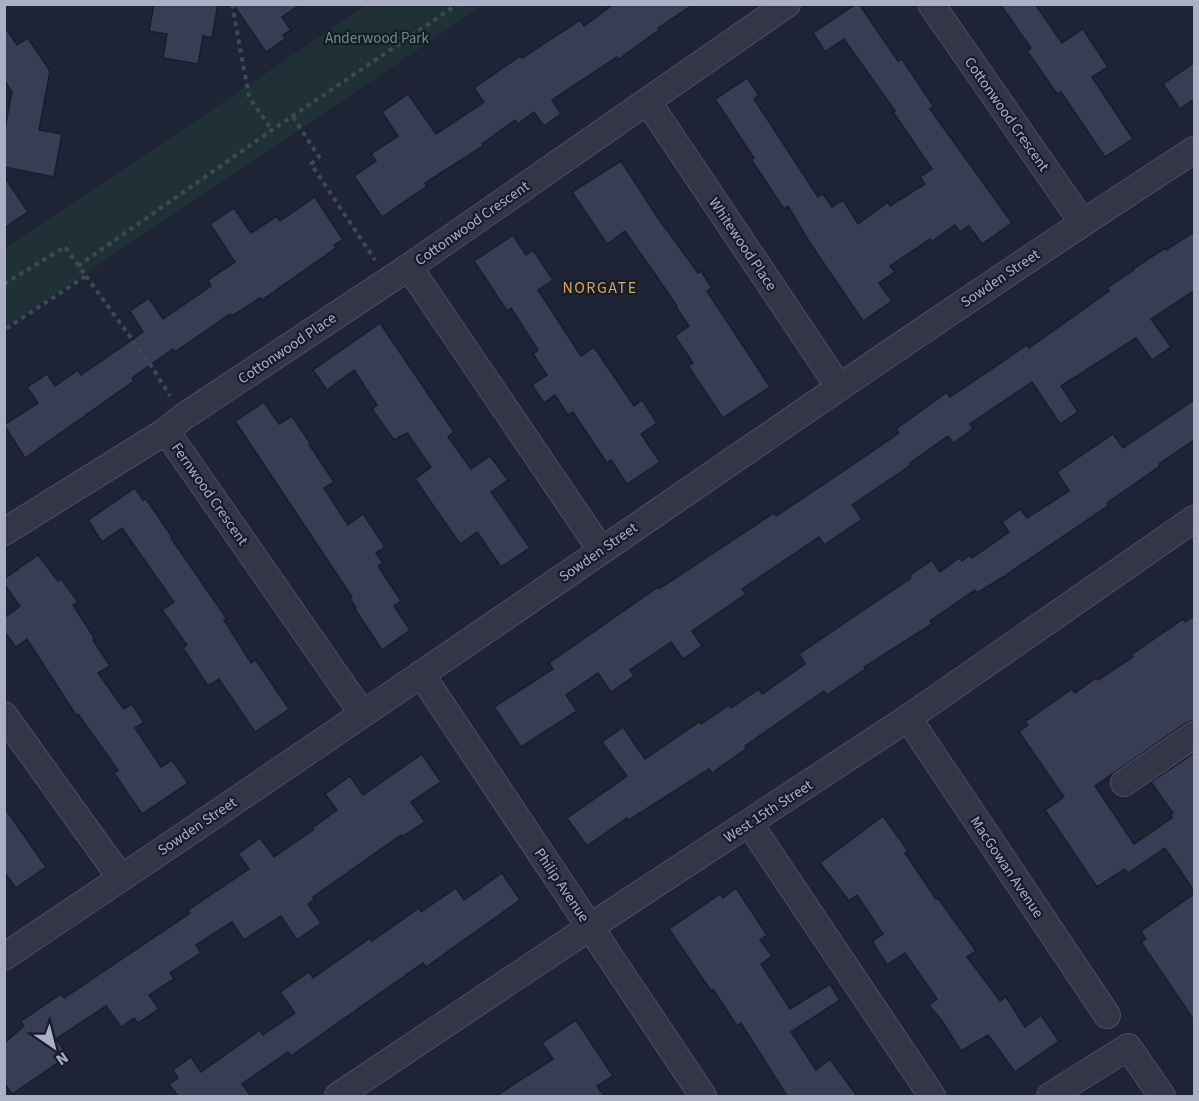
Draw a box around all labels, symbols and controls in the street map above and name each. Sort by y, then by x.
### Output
park label: Anderwood Park [325,28,430,49]
street label: Cottonwood Crescent [959,53,1054,176]
street label: Cottonwood Crescent [411,176,534,271]
street label: Whitewood Place [704,194,782,295]
street label: Sowden Street [957,244,1044,313]
district label: NORGATE [562,277,638,299]
street label: Cottonwood Place [234,308,341,389]
street label: Fernwood Crescent [166,439,253,550]
street label: Sowden Street [555,518,642,587]
street label: West 15th Street [720,775,817,848]
street label: Sowden Street [154,792,241,861]
street label: MacGowan Avenue [965,812,1048,922]
street label: Philip Avenue [529,844,594,927]
north arrow [24,1017,84,1077]
text: N [51,1046,73,1071]

